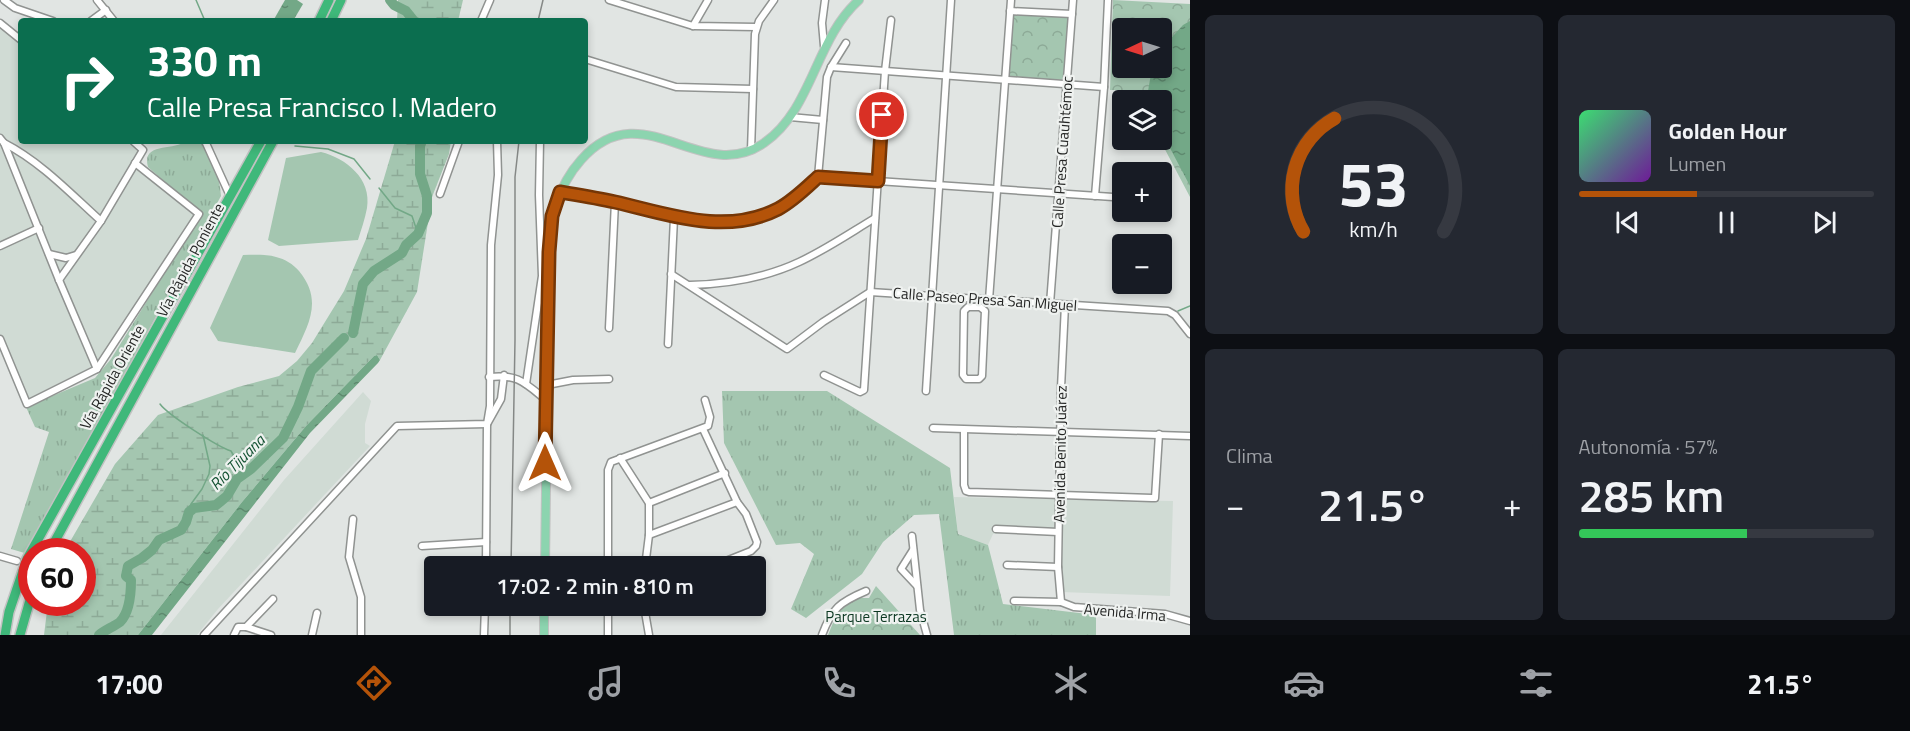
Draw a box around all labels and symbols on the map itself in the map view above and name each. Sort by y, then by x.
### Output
north arrow [1112,18,1172,78]
street label: Calle Presa Cuauhtémoc [1045,75,1079,229]
pin [856,89,907,140]
street label: Vía Rápida Poniente [150,199,230,321]
street label: Calle Paseo Presa San Miguel [892,281,1078,317]
street label: Vía Rápida Oriente [74,321,150,433]
street label: Avenida Benito Juárez [1047,385,1073,523]
water label: Río Tijuana [204,428,271,495]
position arrow [513,431,577,495]
speed limit sign: 60 [18,538,96,616]
street label: Avenida Irma [1083,597,1167,627]
park label: Parque Terrazas [825,605,927,628]

